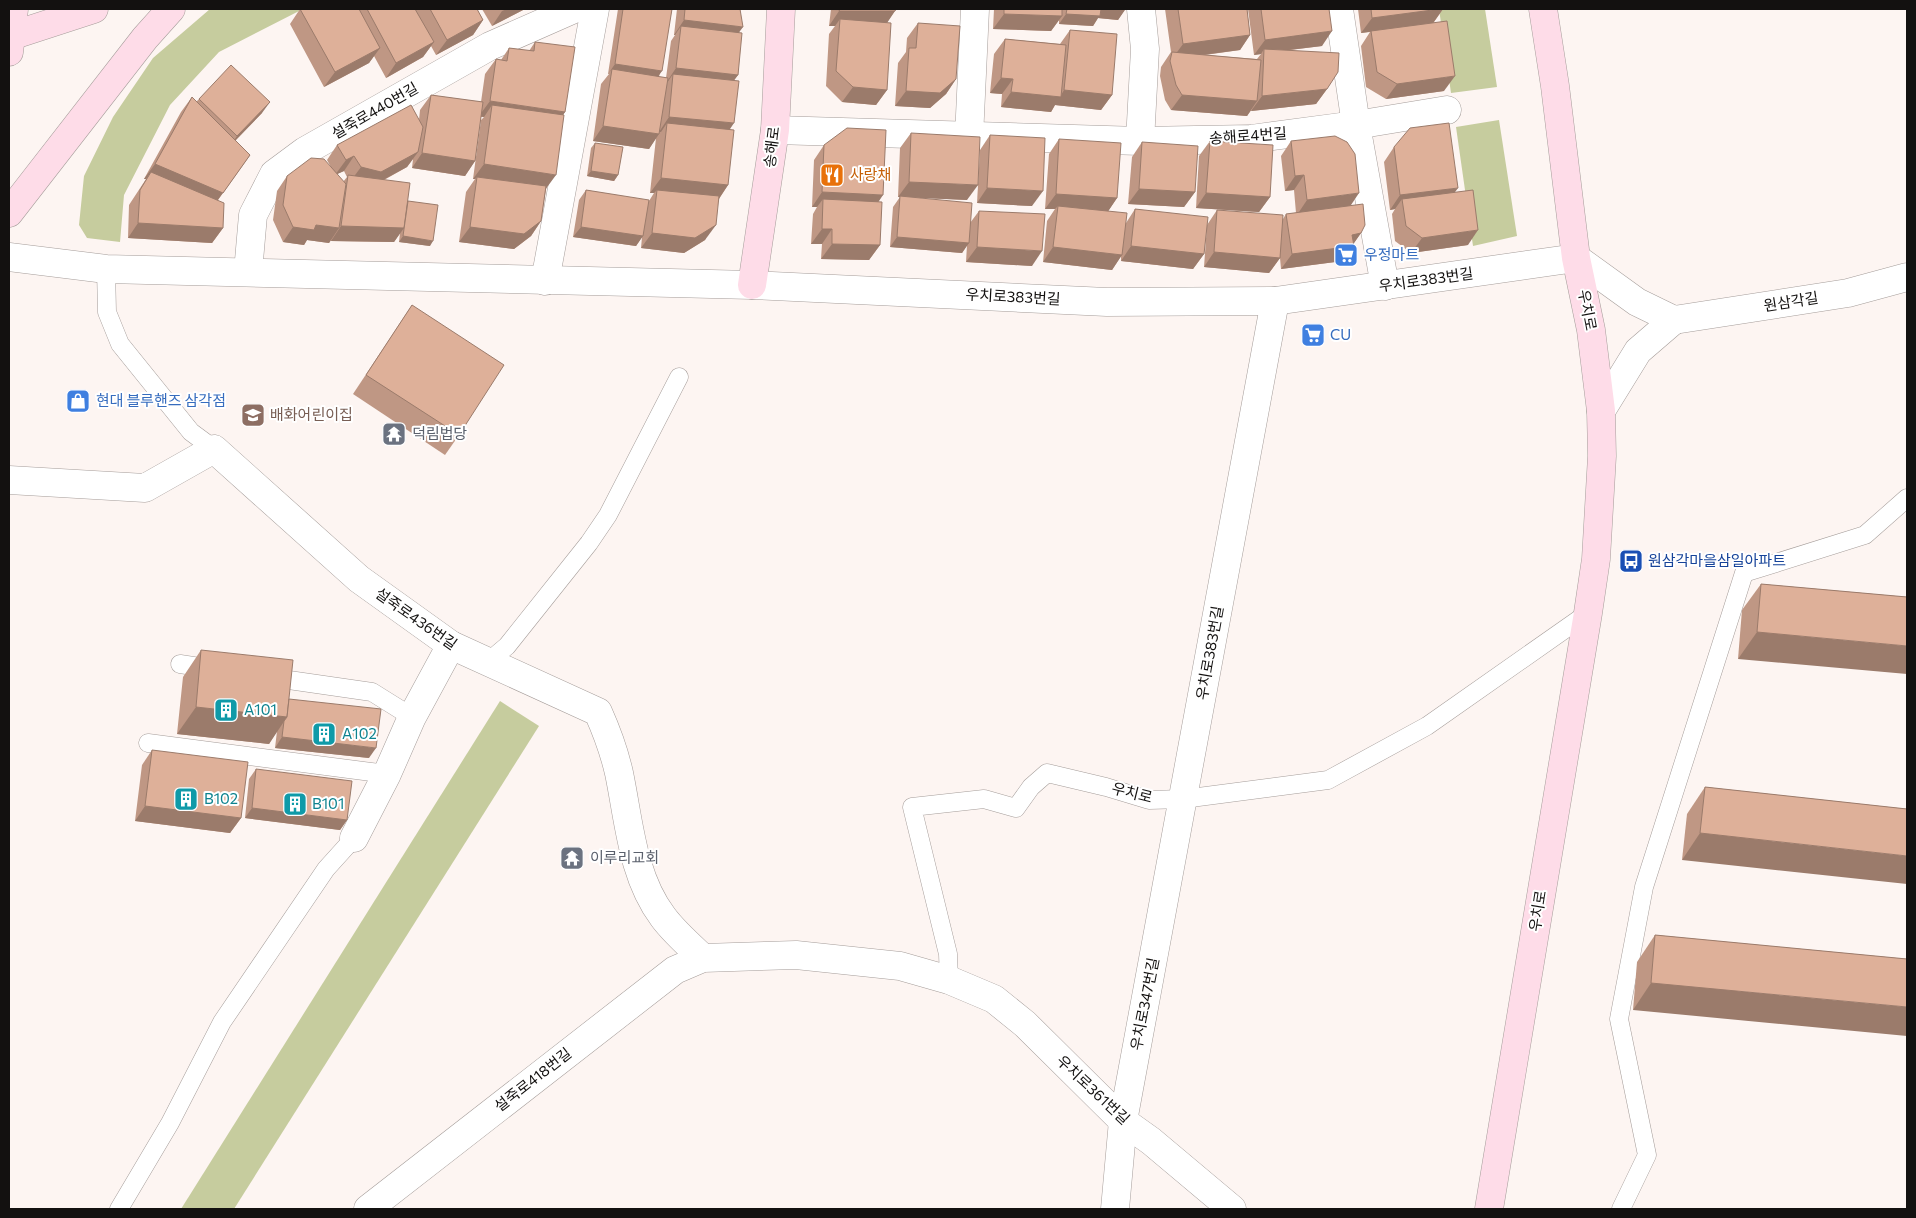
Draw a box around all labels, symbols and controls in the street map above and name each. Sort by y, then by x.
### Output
street label: 설죽로440번길 [328,78,421,142]
street label: 송해로4번길 [1208,123,1287,147]
street label: 송해로 [760,125,782,169]
restaurant icon: 사랑채 [819,162,845,188]
place label: 사랑채 [850,165,891,183]
supermarket icon: 우정마트 [1333,242,1359,268]
place label: 우정마트 [1364,245,1419,263]
street label: 우치로383번길 [1377,263,1474,295]
street label: 우치로383번길 [965,285,1061,307]
street label: 우치로 [1575,288,1601,332]
street label: 원삼각길 [1762,288,1820,314]
supermarket icon: CU [1300,322,1326,348]
place label: CU [1330,325,1351,343]
shop icon: 현대 블루핸즈 삼각점 [65,388,91,414]
place label: 현대 블루핸즈 삼각점 [96,391,226,409]
school or university icon: 배화어린이집 [240,402,266,428]
place label: 배화어린이집 [270,405,353,423]
temple icon: 덕림법당 [381,421,407,447]
place label: 덕림법당 [412,424,467,442]
bus stop icon: 원삼각마을삼일아파트 [1618,548,1644,574]
place label: 원삼각마을삼일아파트 [1648,551,1786,569]
street label: 설죽로436번길 [372,583,461,653]
street label: 우치로383번길 [1192,604,1226,701]
building icon: A101 [213,697,239,723]
place label: A101 [244,700,277,718]
building icon: A102 [311,721,337,747]
place label: A102 [342,724,377,742]
street label: 우치로 [1110,778,1155,806]
building icon: B102 [173,786,199,812]
place label: B102 [204,789,238,807]
building icon: B101 [282,791,308,817]
place label: B101 [312,794,344,812]
temple icon: 이루리교회 [559,845,585,871]
place label: 이루리교회 [590,848,659,866]
street label: 우치로 [1525,889,1549,933]
street label: 우치로347번길 [1126,956,1162,1052]
street label: 설죽로418번길 [490,1043,575,1115]
street label: 우치로361번길 [1054,1051,1134,1128]

